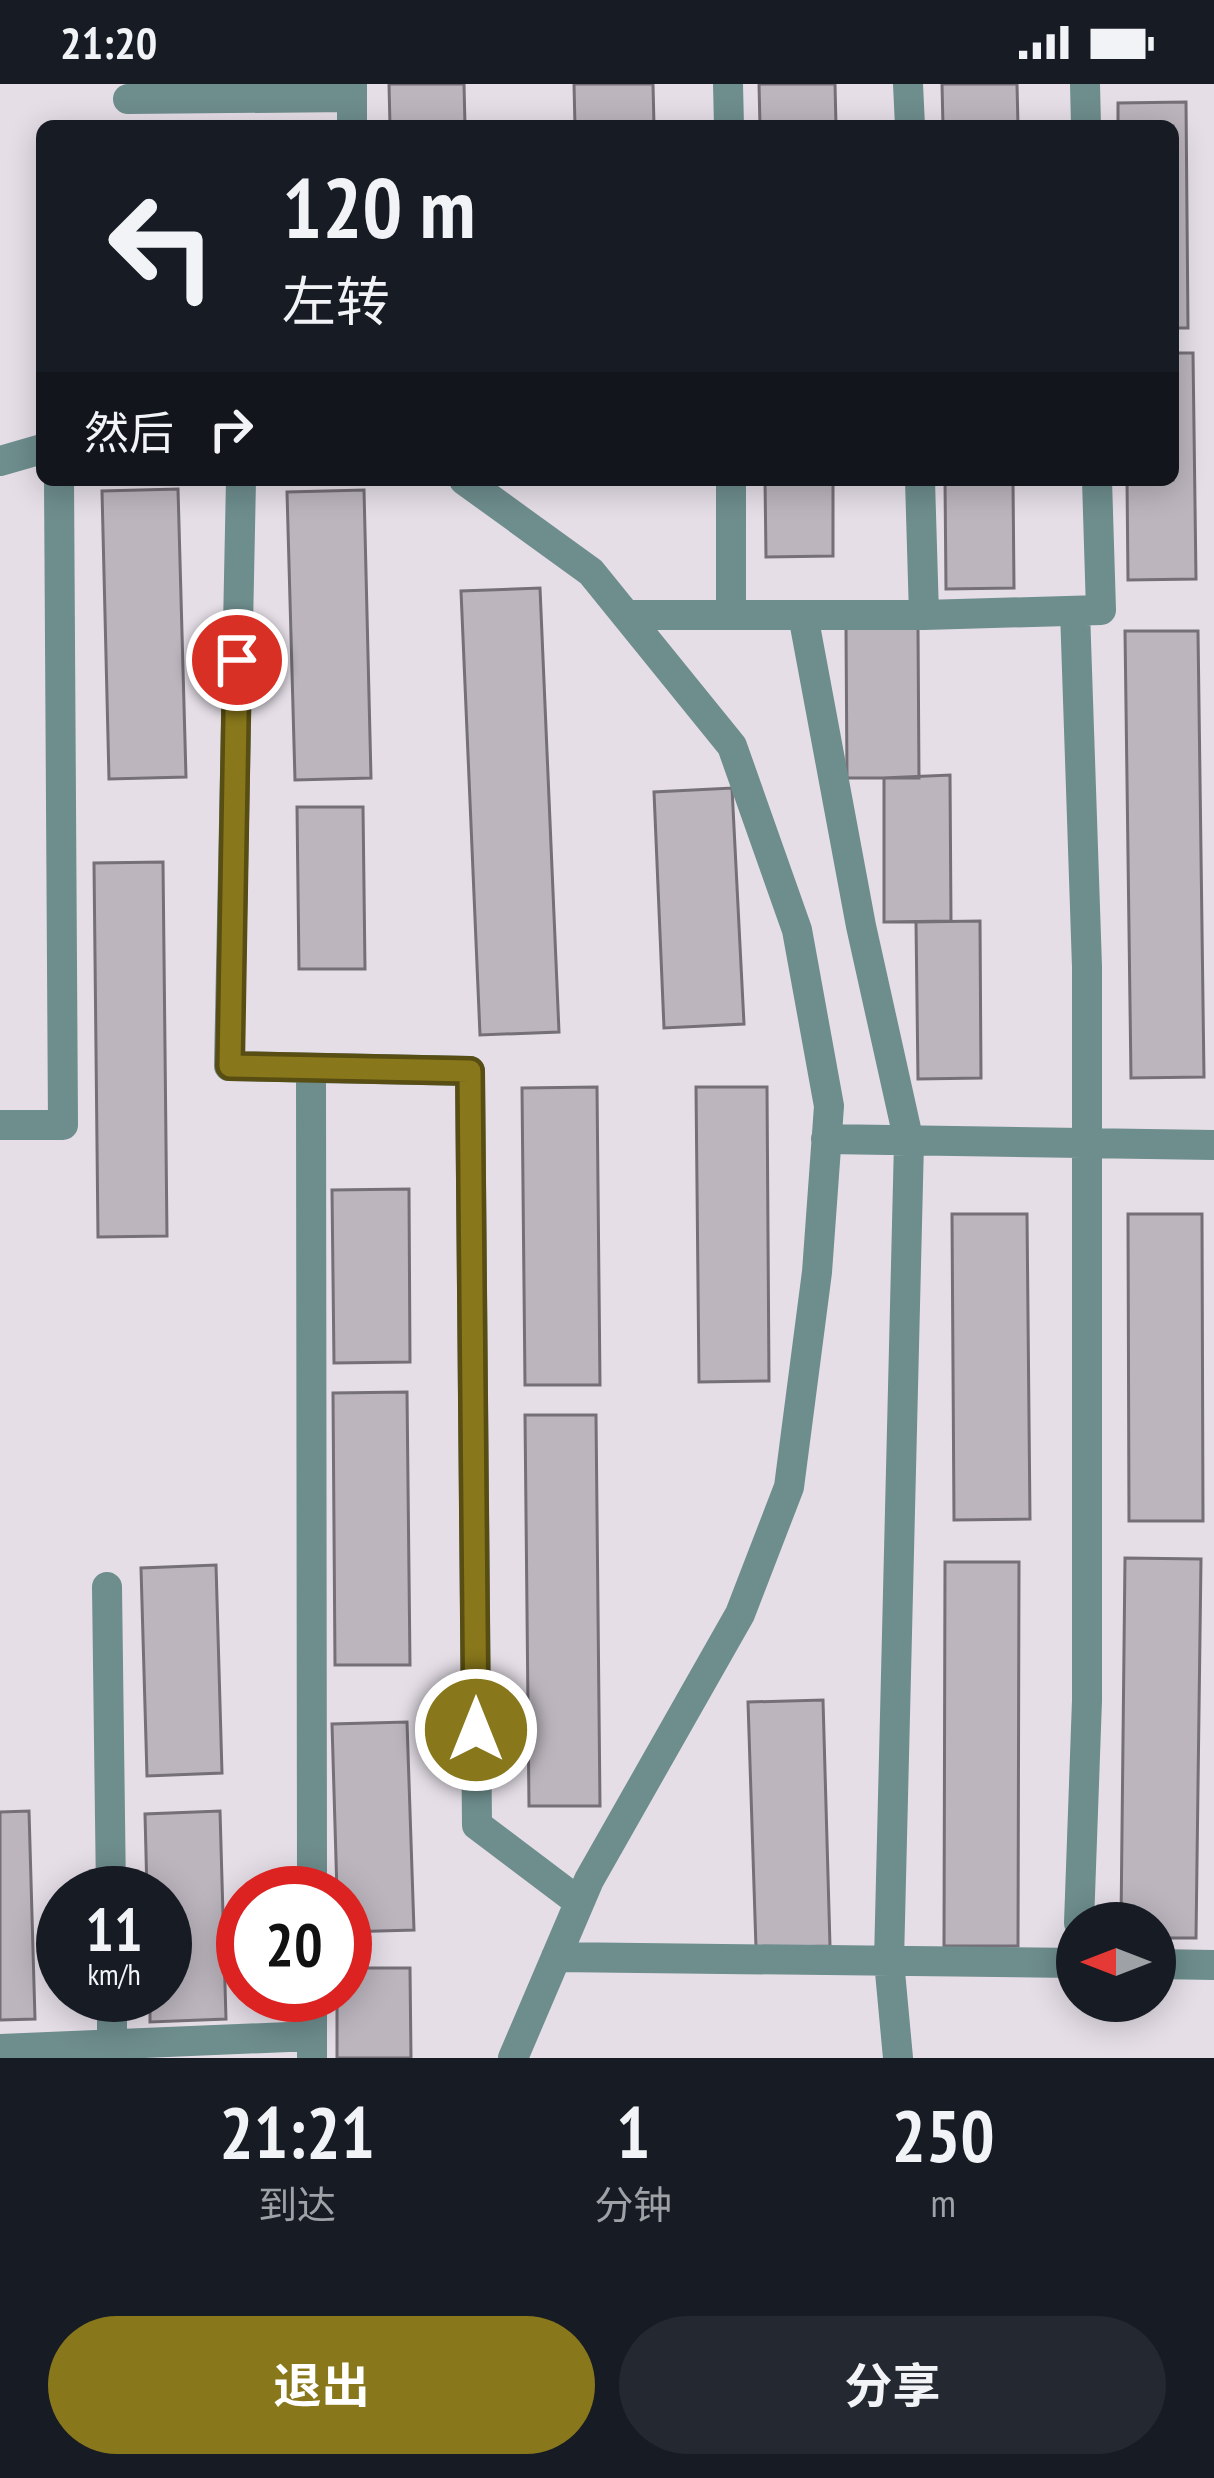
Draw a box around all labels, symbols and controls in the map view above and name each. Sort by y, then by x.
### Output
text: 21:20 [60,13,157,71]
text: 120 m [282,152,475,261]
icon: left [84,168,240,324]
text: 左转 [282,266,390,336]
icon: right [198,396,264,462]
text: 然后 [84,403,174,461]
pin [186,609,288,711]
icon: arrive [204,627,270,693]
position arrow [413,1667,539,1793]
speed limit sign: 20 [216,1866,372,2022]
text: 11 [85,1890,143,1968]
north arrow [1056,1902,1176,2022]
map controls [1056,1902,1176,2022]
text: km/h [87,1954,141,1993]
text: 21:21 [219,2085,375,2178]
text: 1 [616,2085,650,2178]
text: 250 [891,2088,995,2181]
text: m [930,2177,956,2228]
text: 到达 [258,2179,336,2230]
text: 分钟 [594,2179,672,2230]
button: 退出 [48,2316,595,2454]
button: 分享 [619,2316,1166,2454]

